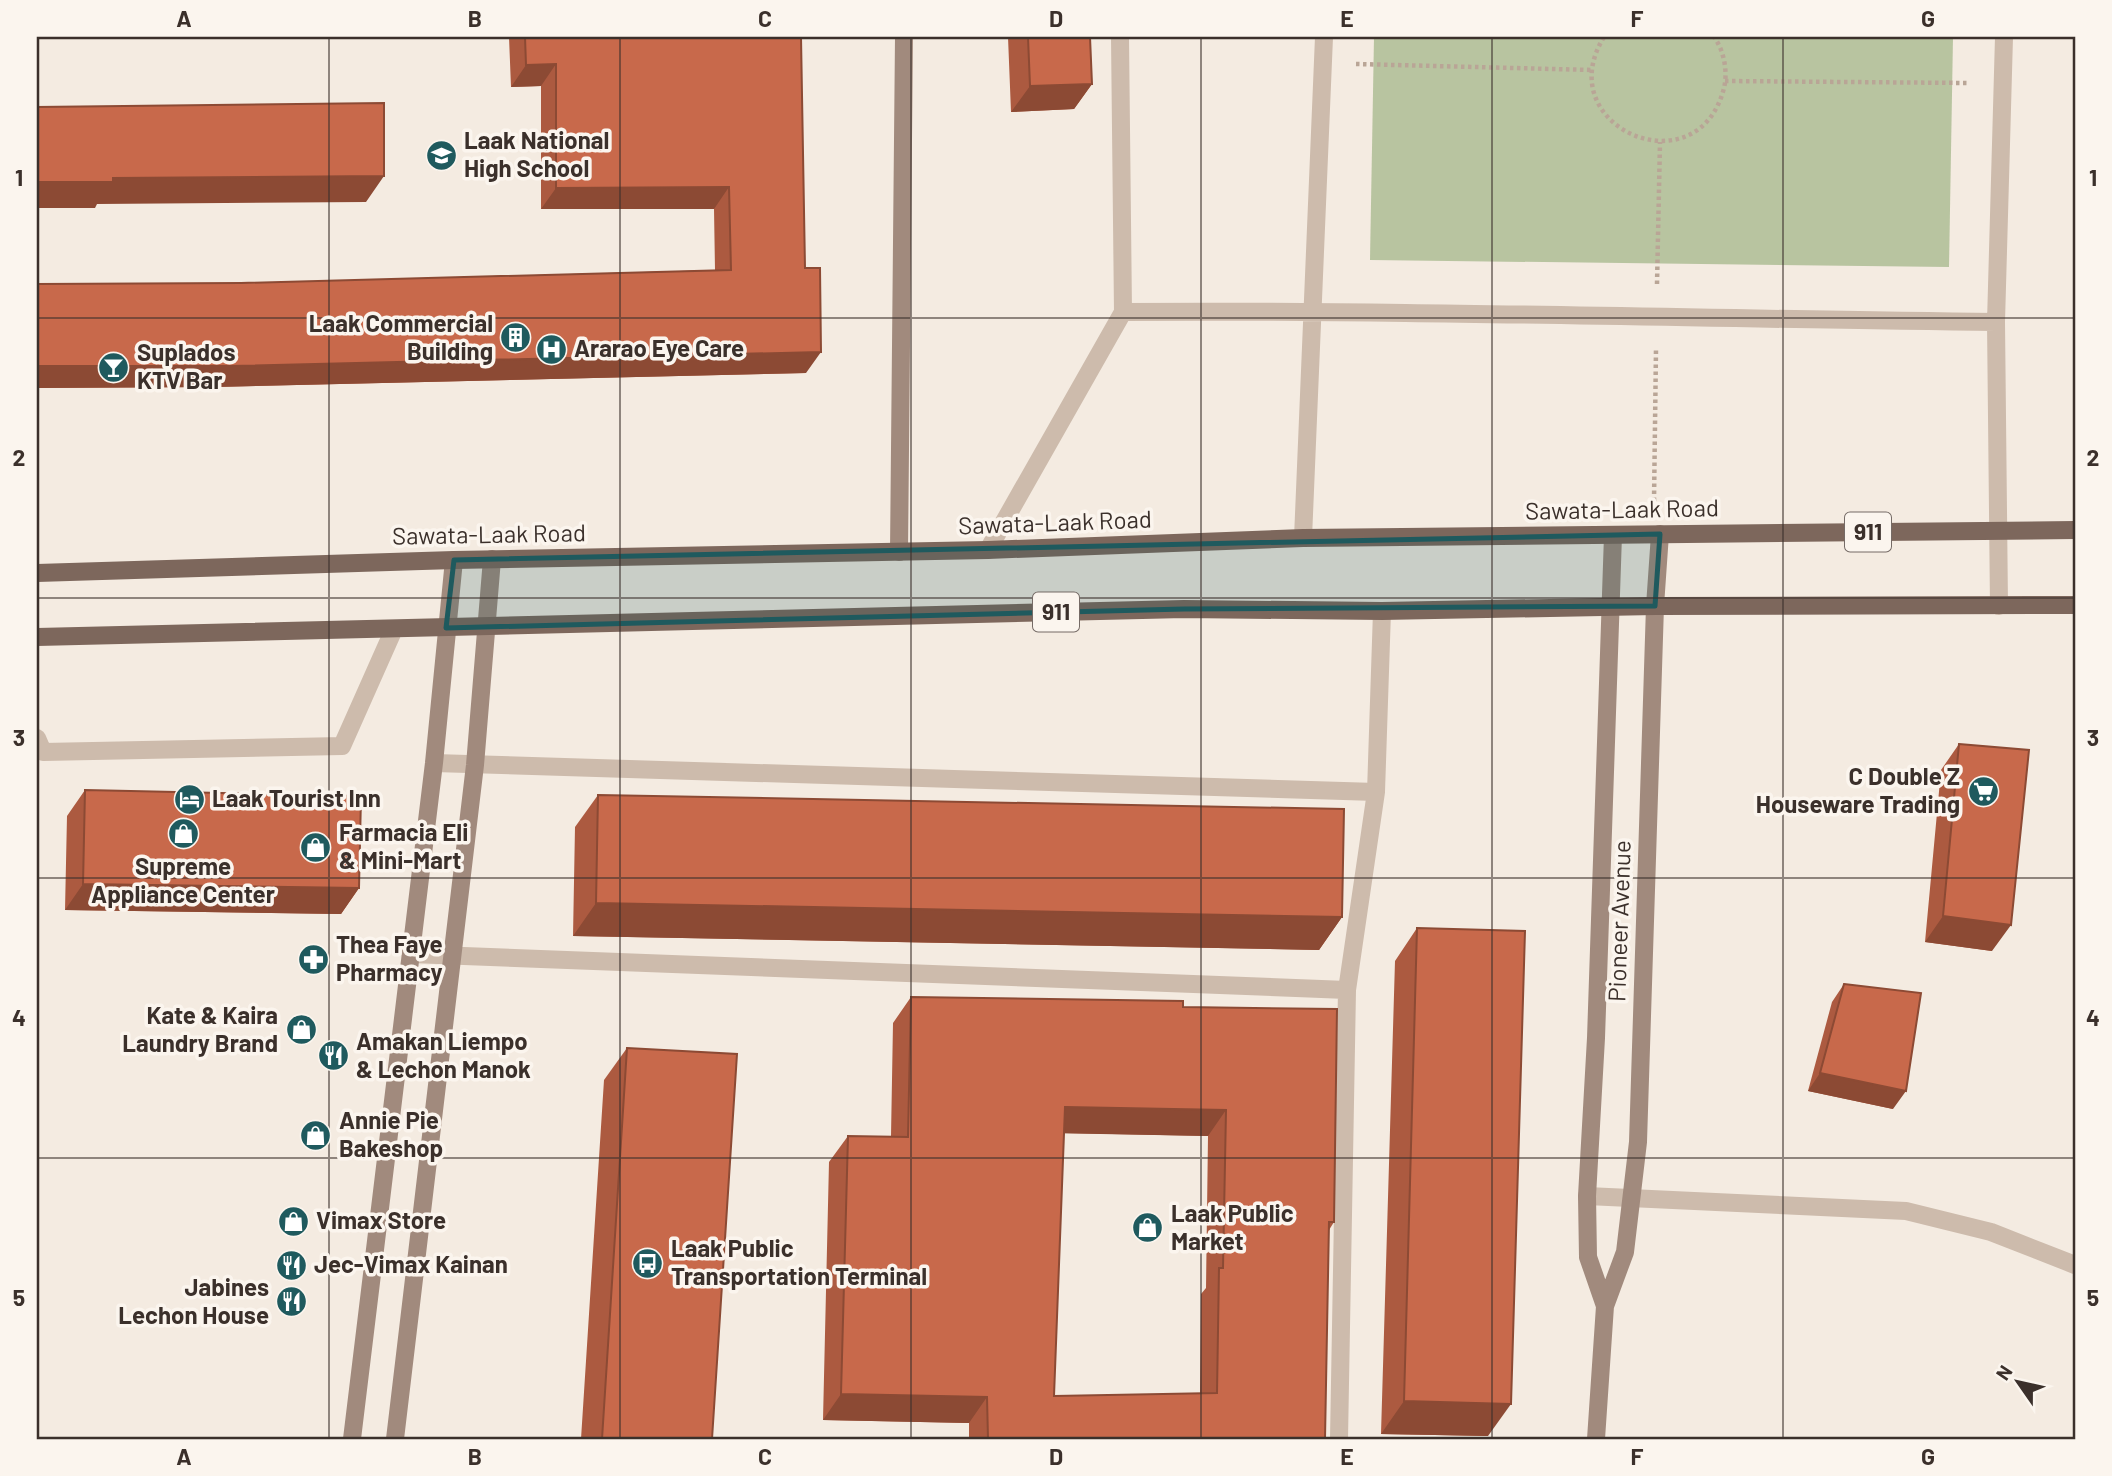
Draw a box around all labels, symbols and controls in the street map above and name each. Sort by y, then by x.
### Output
text: A [176,4,192,32]
text: B [468,4,482,32]
text: C [758,4,772,32]
text: D [1049,4,1063,32]
text: E [1340,4,1354,32]
text: F [1631,4,1644,32]
text: G [1921,4,1935,32]
place label: Laak National High School [464,125,609,182]
school or university icon: Laak National High School [424,138,458,172]
text: 1 [15,163,23,191]
text: 1 [2089,163,2097,191]
place label: Laak Commercial Building [309,308,493,365]
building icon: Laak Commercial Building [499,321,533,355]
hospital icon: Ararao Eye Care [534,332,568,366]
place label: Ararao Eye Care [574,333,744,362]
place label: Suplados KTV Bar [137,337,236,394]
bar icon: Suplados KTV Bar [97,350,131,384]
text: 2 [13,443,25,471]
text: 2 [2087,443,2099,471]
street label: Sawata-Laak Road [1525,492,1719,525]
street label: Sawata-Laak Road [958,504,1152,539]
road number: 911 [1845,512,1891,552]
street label: Sawata-Laak Road [392,517,586,550]
road number: 911 [1033,592,1079,632]
text: 3 [13,723,25,751]
text: 3 [2087,723,2099,751]
place label: C Double Z Houseware Trading [1756,761,1960,818]
supermarket icon: C Double Z Houseware Trading [1966,774,2000,808]
hotel icon: Laak Tourist Inn [172,782,206,816]
place label: Laak Tourist Inn [212,783,381,812]
shop icon: Supreme Appliance Center [166,816,200,850]
place label: Farmacia Eli & Mini-Mart [339,817,468,874]
shop icon: Farmacia Eli & Mini-Mart [299,830,333,864]
street label: Pioneer Avenue [1601,840,1636,1002]
place label: Supreme Appliance Center [91,851,275,908]
place label: Thea Faye Pharmacy [336,929,443,986]
pharmacy icon: Thea Faye Pharmacy [296,942,330,976]
place label: Kate & Kaira Laundry Brand [122,1000,278,1057]
text: 4 [12,1003,26,1031]
text: 4 [2086,1003,2100,1031]
shop icon: Kate & Kaira Laundry Brand [284,1013,318,1047]
place label: Amakan Liempo & Lechon Manok [356,1026,531,1083]
restaurant icon: Amakan Liempo & Lechon Manok [316,1039,350,1073]
place label: Annie Pie Bakeshop [339,1105,443,1162]
shop icon: Annie Pie Bakeshop [299,1118,333,1152]
place label: Laak Public Market [1171,1198,1294,1255]
shop icon: Vimax Store [276,1204,310,1238]
place label: Vimax Store [316,1205,446,1234]
shop icon: Laak Public Market [1131,1211,1165,1245]
place label: Laak Public Transportation Terminal [671,1233,927,1290]
bus stop icon: Laak Public Transportation Terminal [631,1246,665,1280]
restaurant icon: Jec-Vimax Kainan [274,1248,308,1282]
place label: Jec-Vimax Kainan [314,1249,508,1278]
place label: Jabines Lechon House [118,1272,269,1329]
text: 5 [13,1283,25,1311]
text: 5 [2087,1283,2099,1311]
restaurant icon: Jabines Lechon House [275,1285,309,1319]
north arrow [1982,1346,2052,1416]
text: N [1990,1361,2017,1384]
text: A [176,1442,192,1470]
text: B [468,1442,482,1470]
text: C [758,1442,772,1470]
text: D [1049,1442,1063,1470]
text: E [1340,1442,1354,1470]
text: F [1631,1442,1644,1470]
text: G [1921,1442,1935,1470]

